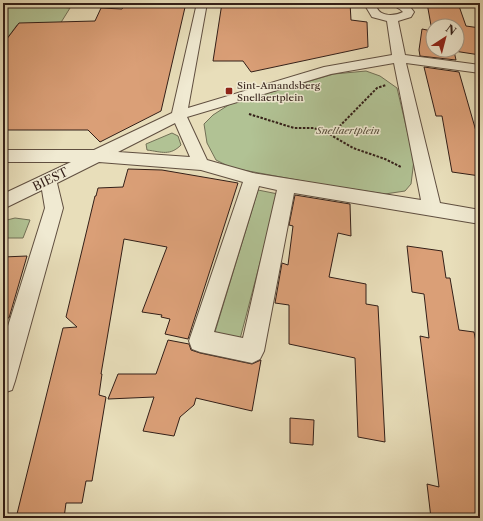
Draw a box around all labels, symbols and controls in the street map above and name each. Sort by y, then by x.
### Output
north arrow [425,18,465,58]
text: N [443,21,459,39]
place label: Sint-Amandsberg Snellaertplein [237,79,321,104]
marker: Sint-Amandsberg Snellaertplein [224,86,234,96]
park label: Snellaertplein [315,124,380,137]
street label: BIEST [30,164,70,194]

